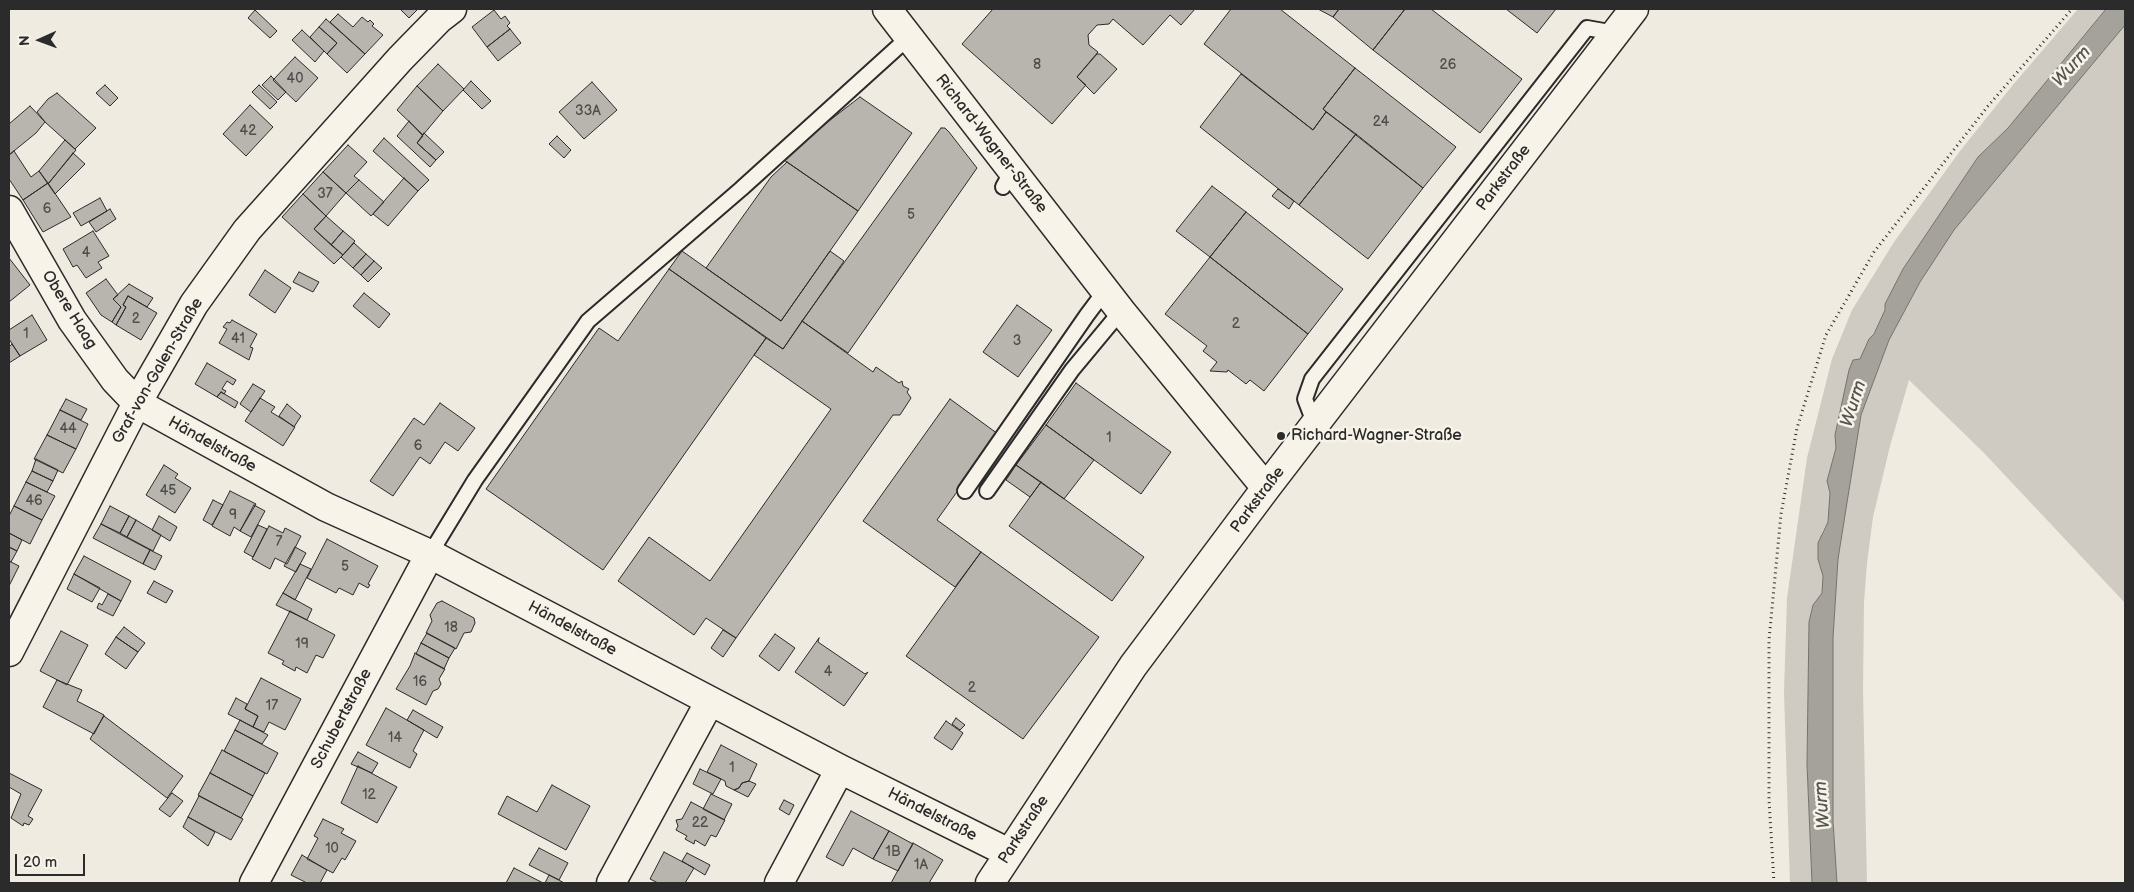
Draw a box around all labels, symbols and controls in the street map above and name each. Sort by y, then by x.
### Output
north arrow [15,15,65,65]
text: N [16,35,33,46]
water label: Wurm [2048,42,2096,92]
house number: 8 [1033,57,1041,73]
house number: 26 [1440,57,1456,73]
house number: 40 [287,71,303,87]
street label: Richard-Wagner-Straße [931,71,1051,217]
house number: 33A [575,103,601,119]
house number: 24 [1373,114,1389,130]
house number: 42 [240,123,256,139]
street label: Parkstraße [1473,141,1535,215]
house number: 37 [317,186,333,202]
house number: 6 [43,201,51,217]
house number: 5 [907,207,915,223]
house number: 4 [82,245,90,261]
street label: Obere Haag [37,267,101,353]
street label: Graf-von-Galen-Straße [108,295,208,447]
house number: 2 [132,311,140,327]
house number: 2 [1232,316,1240,332]
house number: 1 [23,326,29,342]
house number: 41 [231,331,245,347]
house number: 3 [1013,333,1021,349]
water label: Wurm [1836,378,1872,430]
street label: Händelstraße [165,413,259,477]
house number: 44 [59,421,77,437]
place label: Richard-Wagner-Straße [1291,426,1462,446]
house number: 1 [1106,430,1112,446]
marker: Richard-Wagner-Straße [1275,430,1287,442]
house number: 6 [414,438,422,454]
street label: Parkstraße [1227,463,1289,537]
house number: 45 [160,483,176,499]
house number: 46 [25,493,43,509]
house number: 9 [229,507,237,523]
house number: 7 [276,534,282,550]
house number: 5 [341,559,349,575]
street label: Händelstraße [524,598,620,660]
house number: 18 [444,620,458,636]
house number: 19 [295,636,309,652]
house number: 4 [824,664,832,680]
street label: Schubertstraße [308,666,376,772]
house number: 16 [413,674,427,690]
house number: 2 [968,680,976,696]
house number: 17 [266,698,278,714]
house number: 14 [388,730,402,746]
house number: 1 [729,760,735,776]
water label: Wurm [1811,781,1835,829]
street label: Händelstraße [884,784,980,846]
house number: 12 [362,787,376,803]
street label: Parkstraße [995,792,1053,868]
house number: 22 [692,815,708,831]
house number: 10 [325,841,339,857]
scale bar [18,844,88,876]
house number: 1B [885,844,901,860]
text: 20 m [23,853,57,872]
house number: 1A [914,857,928,873]

